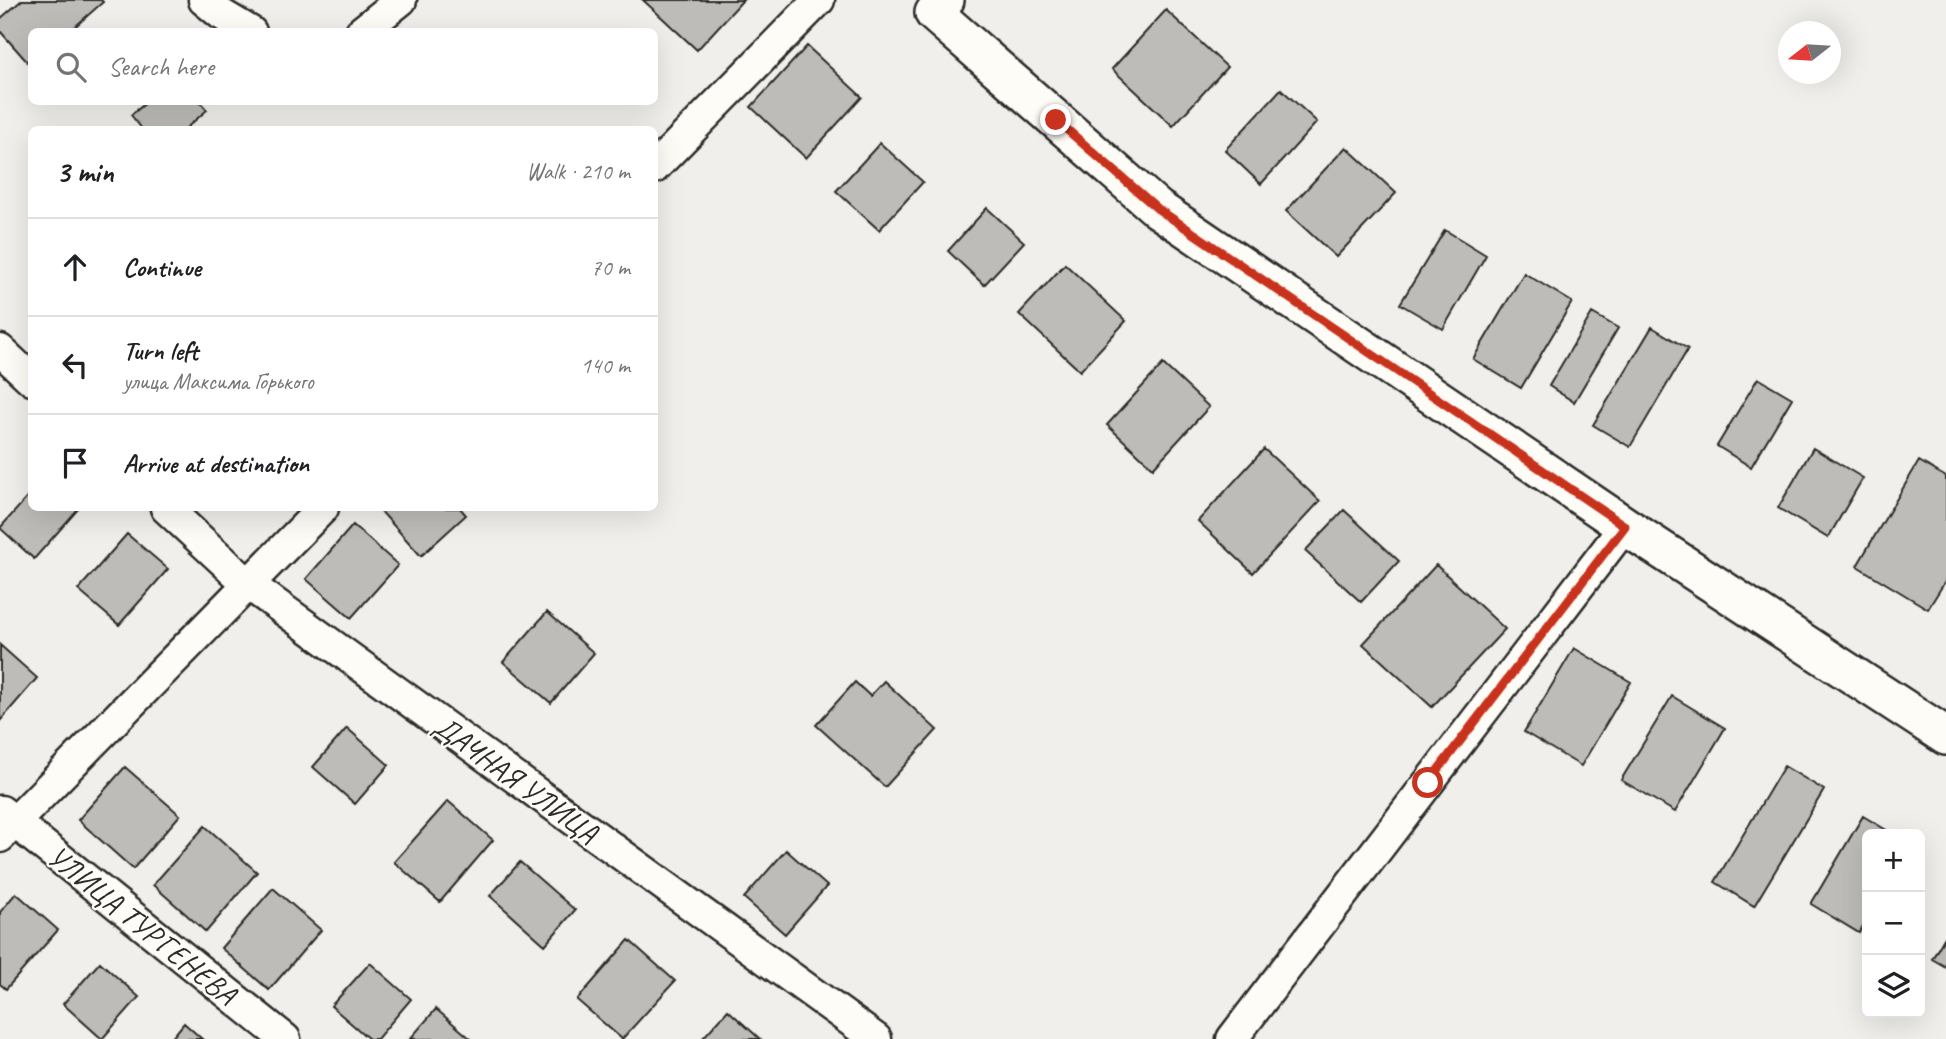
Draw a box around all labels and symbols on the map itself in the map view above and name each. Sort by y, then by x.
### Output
north arrow [1778,21,1841,84]
route end [1040,104,1071,135]
street label: ДАЧНАЯ УЛИЦА [426,707,606,852]
route start [1412,767,1443,798]
street label: УЛИЦА ТУРГЕНЕВА [40,837,246,1014]

